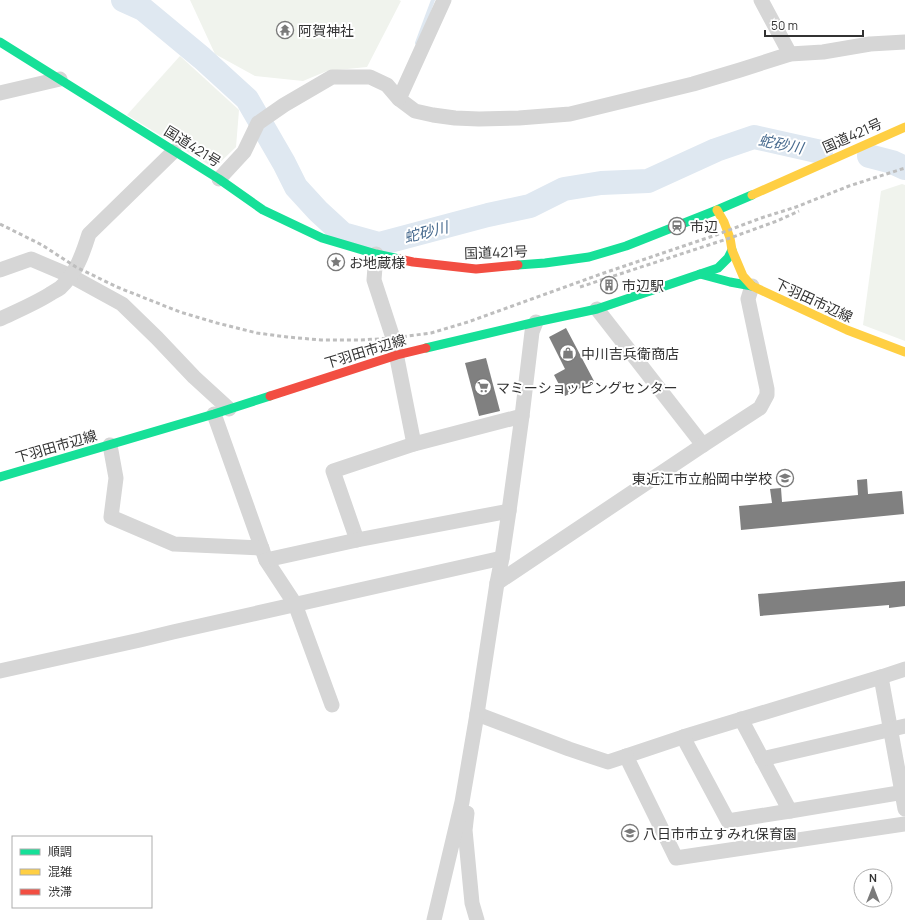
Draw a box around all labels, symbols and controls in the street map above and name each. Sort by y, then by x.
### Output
scale bar [765,12,863,38]
text: 50 m [771,17,798,34]
temple icon: 阿賀神社 [275,20,295,40]
place label: 阿賀神社 [298,21,354,40]
street label: 国道421号 [819,113,885,157]
street label: 国道421号 [161,121,225,171]
water label: 蛇砂川 [757,129,807,159]
water label: 蛇砂川 [402,216,452,248]
station icon: 市辺 [667,216,687,236]
place label: 市辺 [690,217,718,236]
street label: 国道421号 [464,241,528,263]
place icon: お地蔵様 [326,252,346,272]
place label: お地蔵様 [349,253,405,272]
street label: 下羽田市辺線 [772,274,856,326]
building icon: 市辺駅 [599,275,619,295]
place label: 市辺駅 [622,276,664,295]
street label: 下羽田市辺線 [322,330,408,372]
shop icon: 中川吉兵衛商店 [558,343,578,363]
place label: 中川吉兵衛商店 [581,344,679,363]
supermarket icon: マミーショッピングセンター [473,377,493,397]
place label: マミーショッピングセンター [496,378,678,397]
street label: 下羽田市辺線 [13,425,99,467]
school or university icon: 東近江市立船岡中学校 [775,468,795,488]
place label: 東近江市立船岡中学校 [632,469,772,488]
school or university icon: 八日市市立すみれ保育園 [620,823,640,843]
place label: 八日市市立すみれ保育園 [643,824,797,843]
legend [12,836,152,908]
text: 順調 [48,843,72,860]
text: 混雑 [48,863,72,880]
north arrow [853,868,893,908]
text: N [869,870,877,885]
text: 渋滞 [48,883,72,900]

